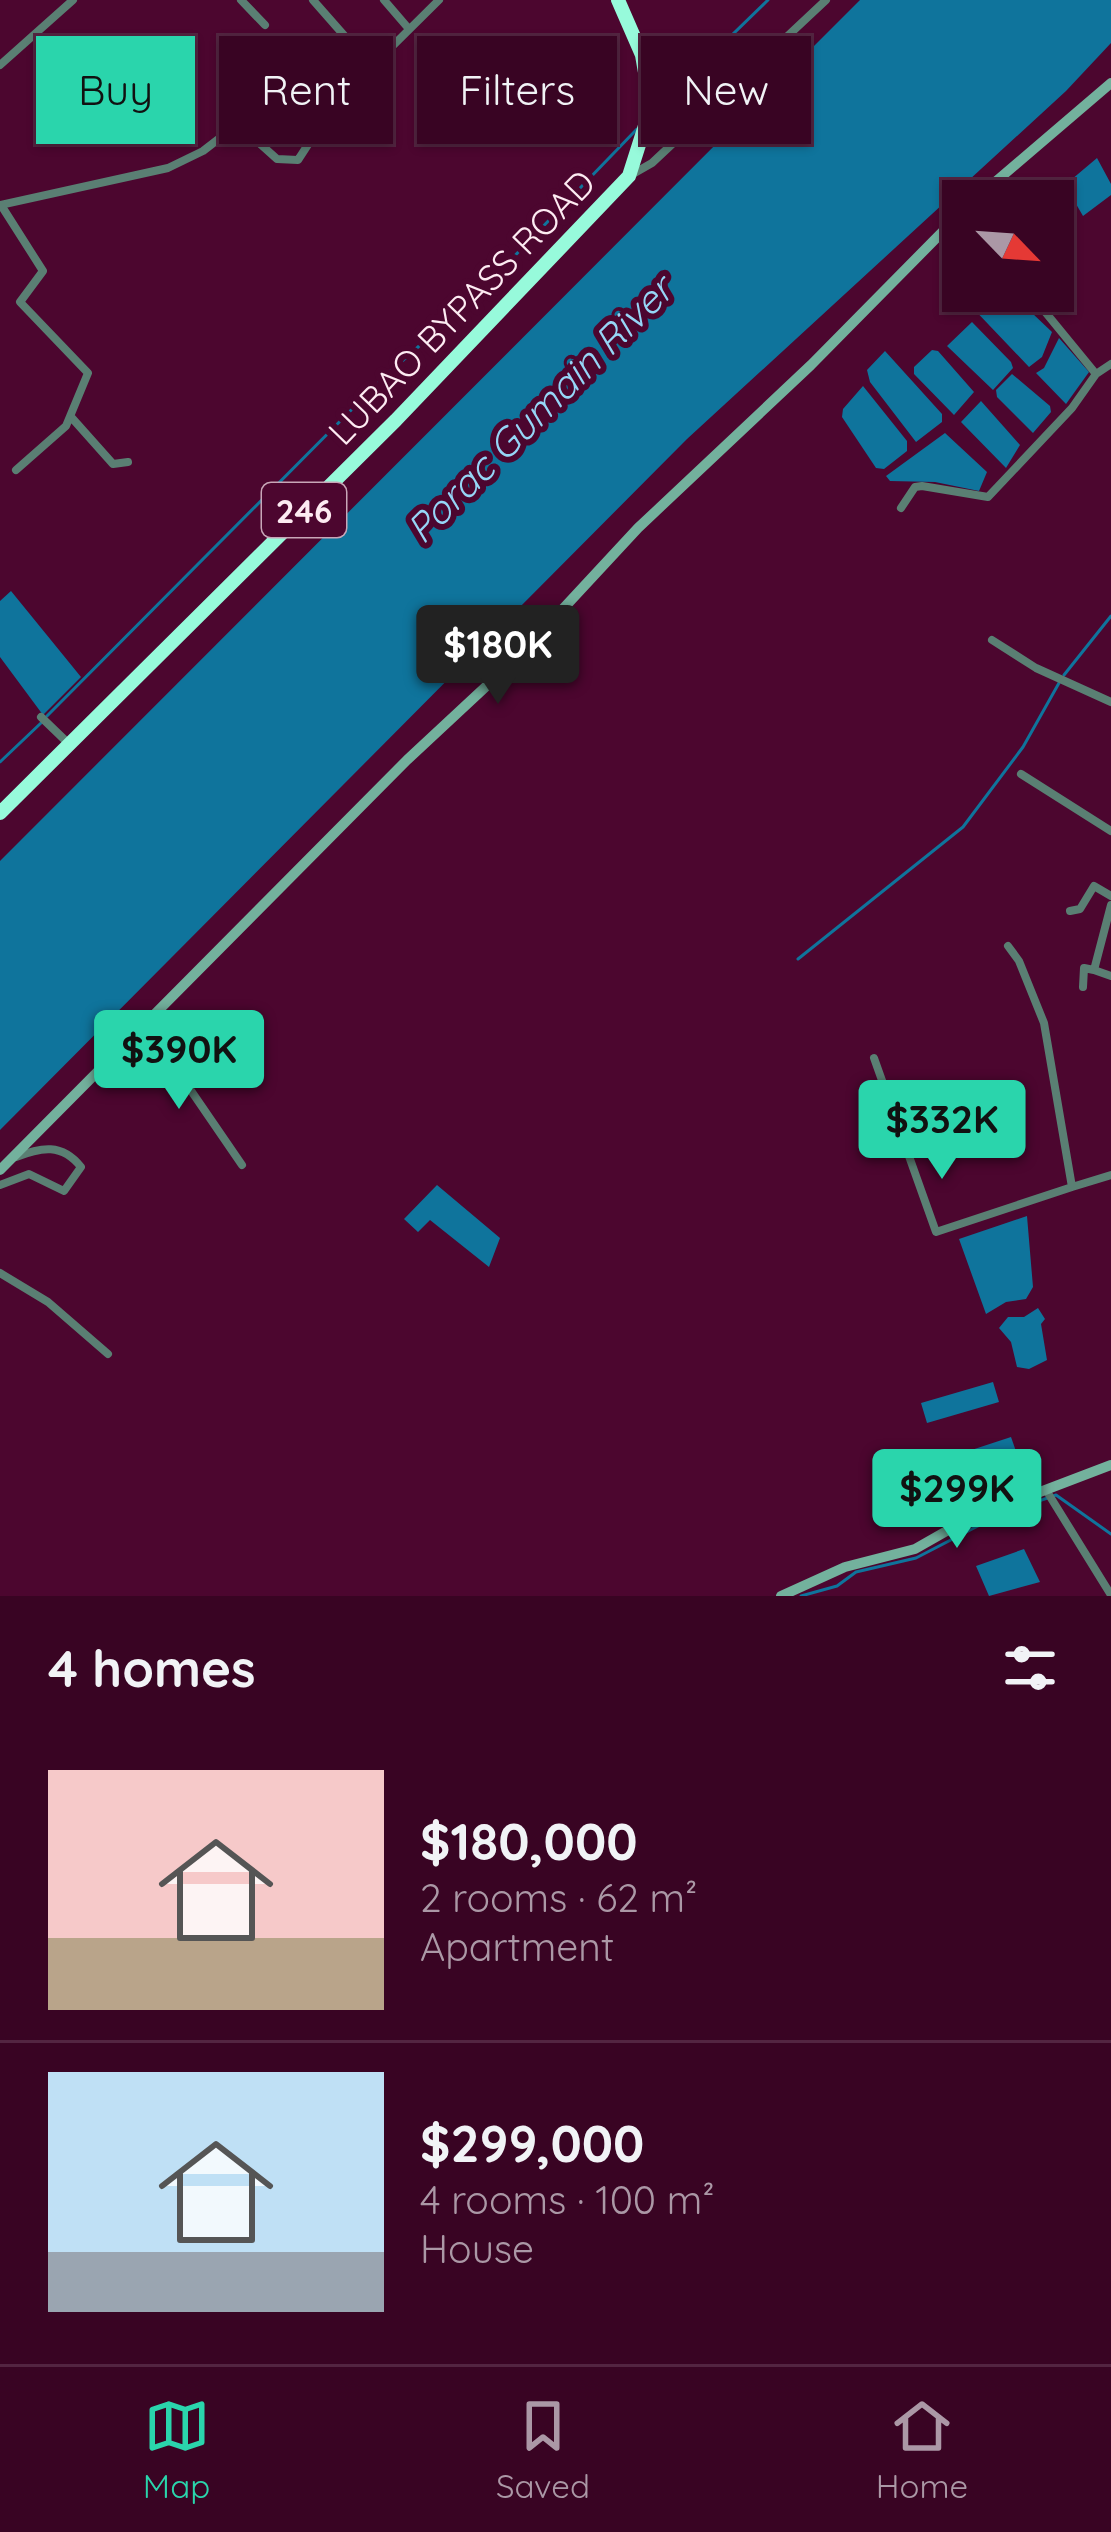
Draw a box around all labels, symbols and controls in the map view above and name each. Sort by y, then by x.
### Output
chip: Buy [36,36,195,144]
chip: Rent [219,36,393,144]
chip: Filters [417,36,617,144]
chip: New [641,36,811,144]
street label: LUBAO BYPASS ROAD [318,160,604,454]
north arrow [942,180,1074,312]
map controls [942,180,1074,312]
water label: Porac Gumain River [395,262,686,553]
road number: 246 [262,483,346,537]
pin: $180K [414,605,582,707]
text: $180K [443,619,553,668]
pin: $390K [95,1010,263,1112]
text: $390K [121,1024,237,1073]
pin: $332K [858,1080,1026,1182]
text: $332K [886,1094,998,1143]
pin: $299K [873,1449,1041,1551]
text: $299K [899,1463,1015,1512]
icon: filters [997,1635,1063,1701]
text: 4 homes [48,1636,256,1700]
text: $180,000 [420,1809,638,1873]
icon: home [144,1818,288,1962]
text: 2 rooms · 62 m² [420,1873,697,1922]
text: Apartment [420,1922,614,1971]
text: $299,000 [420,2111,644,2175]
icon: home [144,2120,288,2264]
text: 4 rooms · 100 m² [420,2175,715,2224]
text: House [420,2224,534,2273]
tab: Map [143,2393,210,2506]
tab: Saved [496,2393,590,2506]
tab: Home [876,2393,968,2506]

